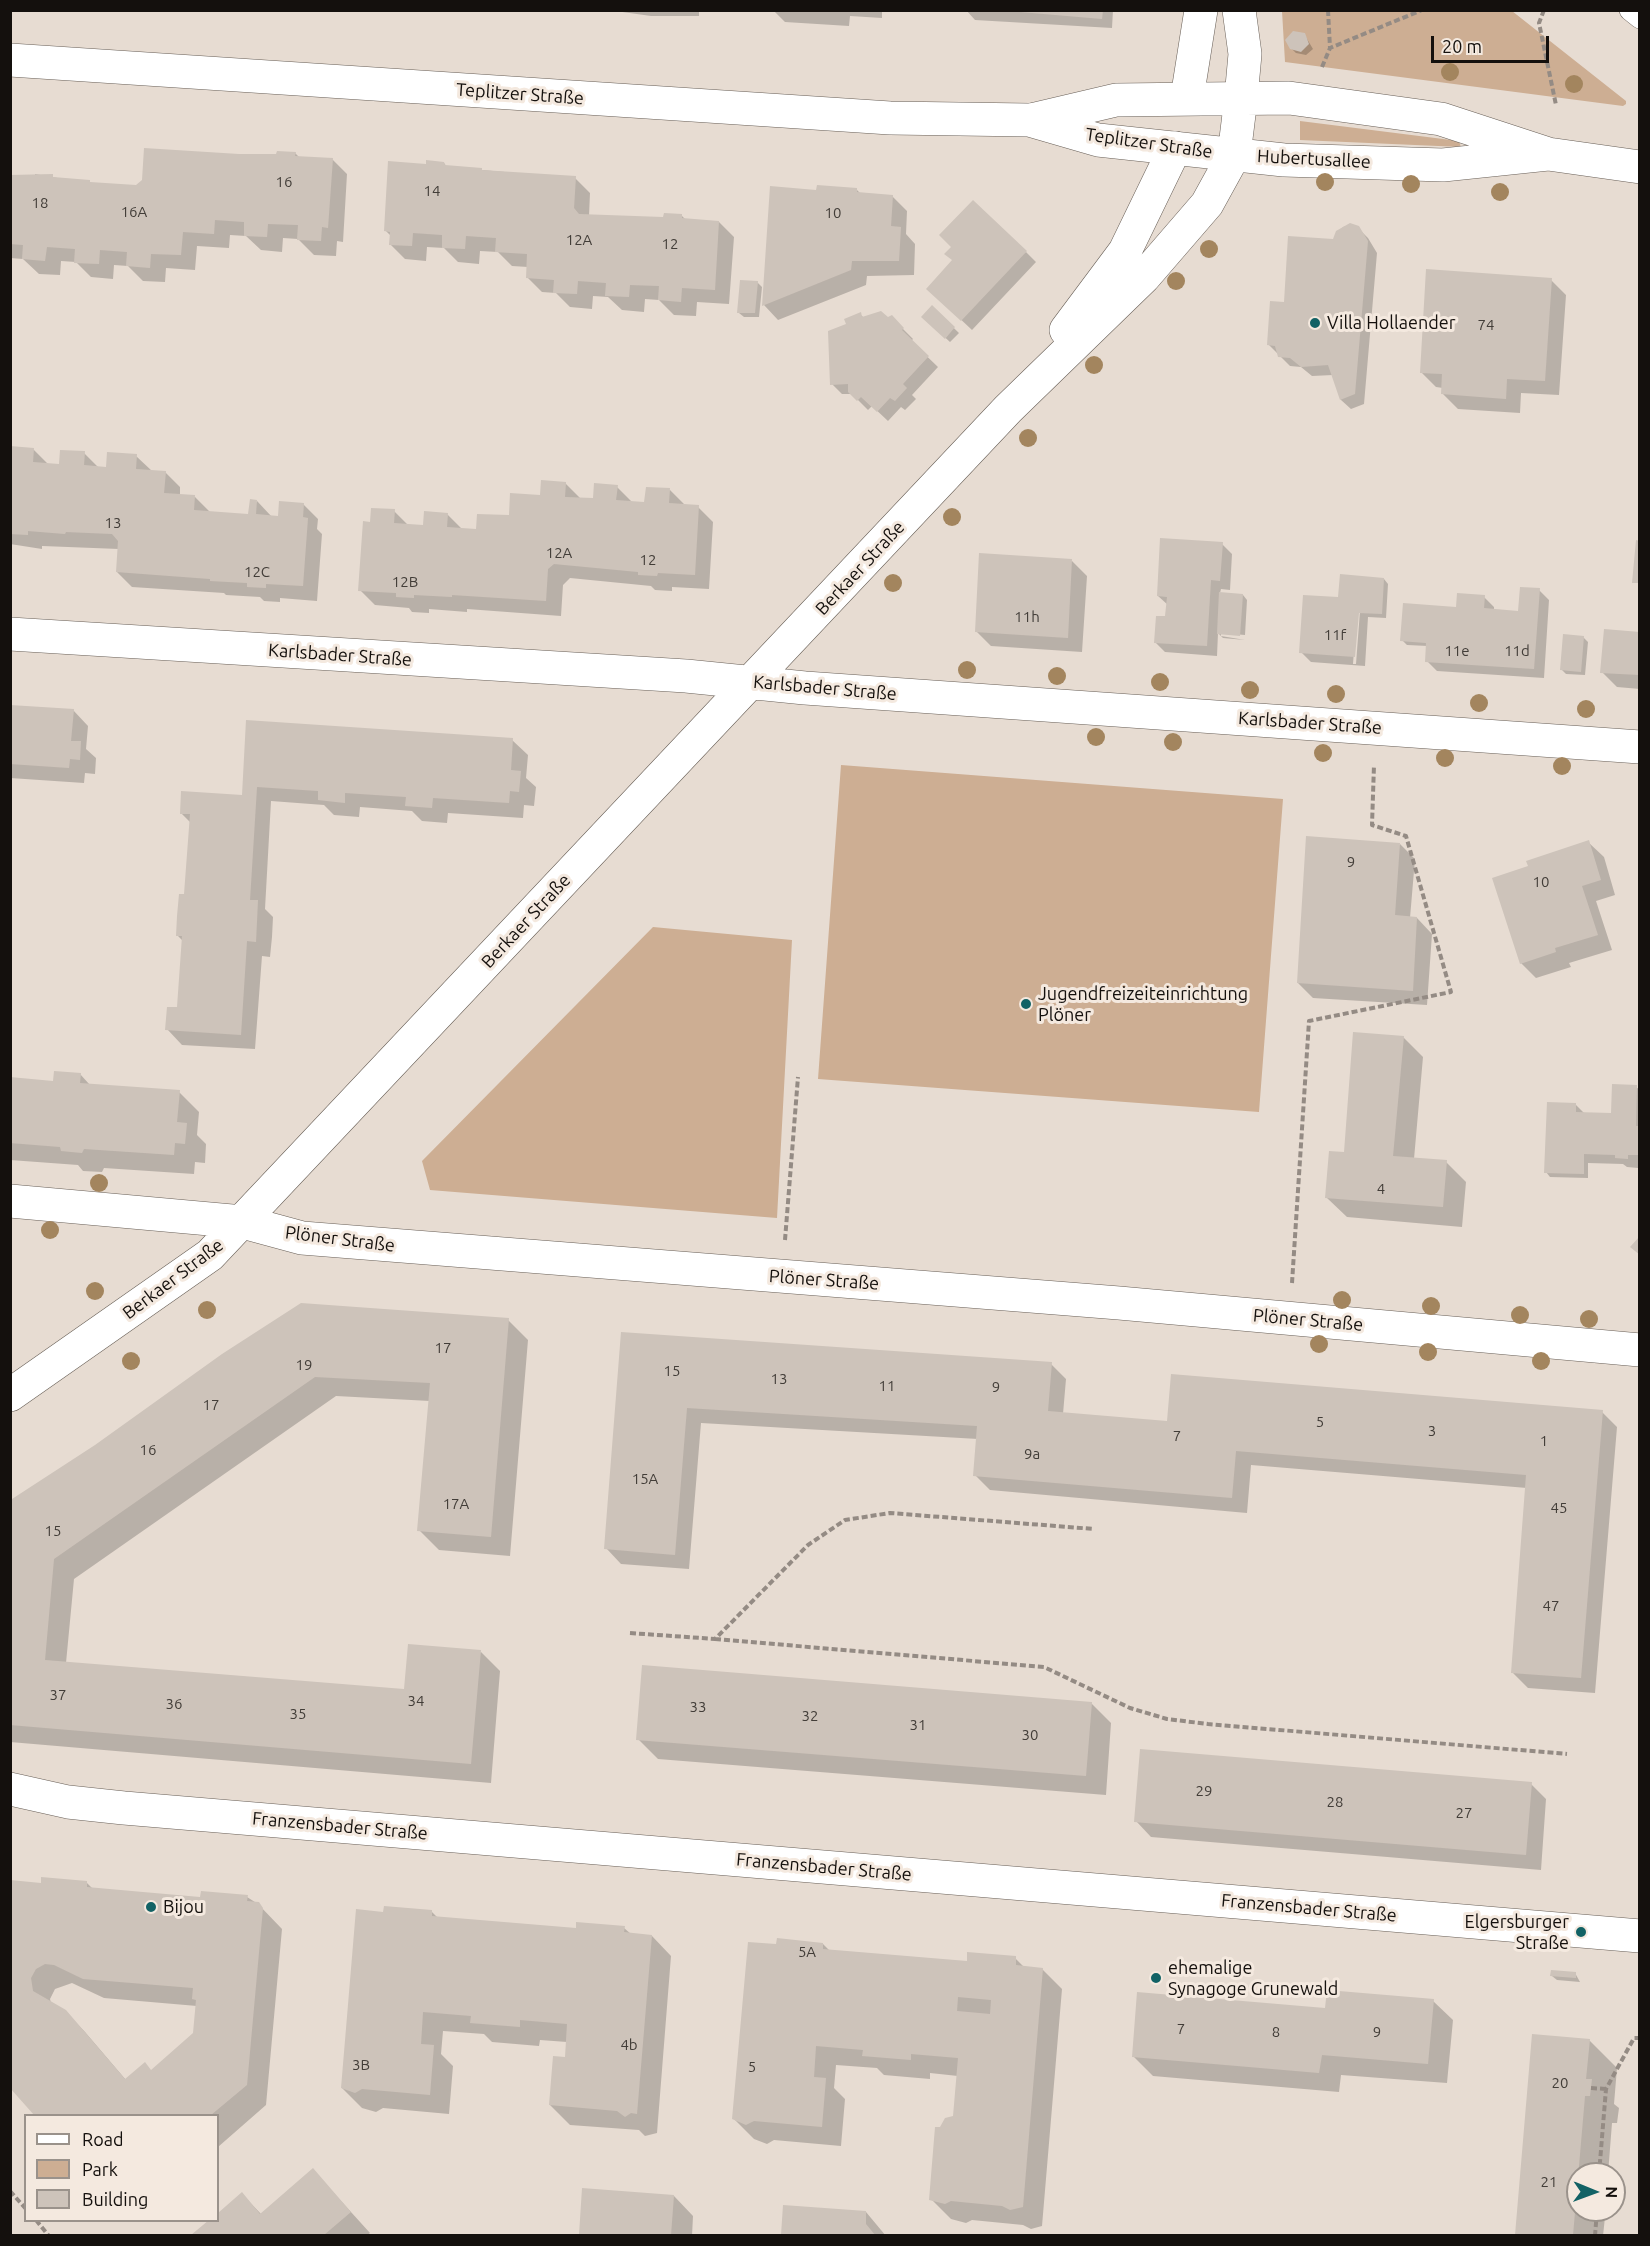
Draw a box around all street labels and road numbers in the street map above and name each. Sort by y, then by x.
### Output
street label: Teplitzer Straße [455,79,585,109]
street label: Teplitzer Straße [1084,123,1214,163]
street label: Hubertusallee [1257,145,1371,173]
street label: Berkaer Straße [811,516,909,620]
street label: Karlsbader Straße [267,639,413,671]
street label: Karlsbader Straße [752,671,898,705]
street label: Karlsbader Straße [1237,707,1383,739]
street label: Berkaer Straße [477,869,575,973]
street label: Plöner Straße [284,1222,396,1256]
street label: Berkaer Straße [118,1234,228,1324]
street label: Plöner Straße [768,1265,880,1295]
street label: Plöner Straße [1252,1304,1364,1336]
street label: Franzensbader Straße [251,1808,429,1844]
street label: Franzensbader Straße [735,1849,913,1885]
street label: Franzensbader Straße [1220,1890,1398,1926]

